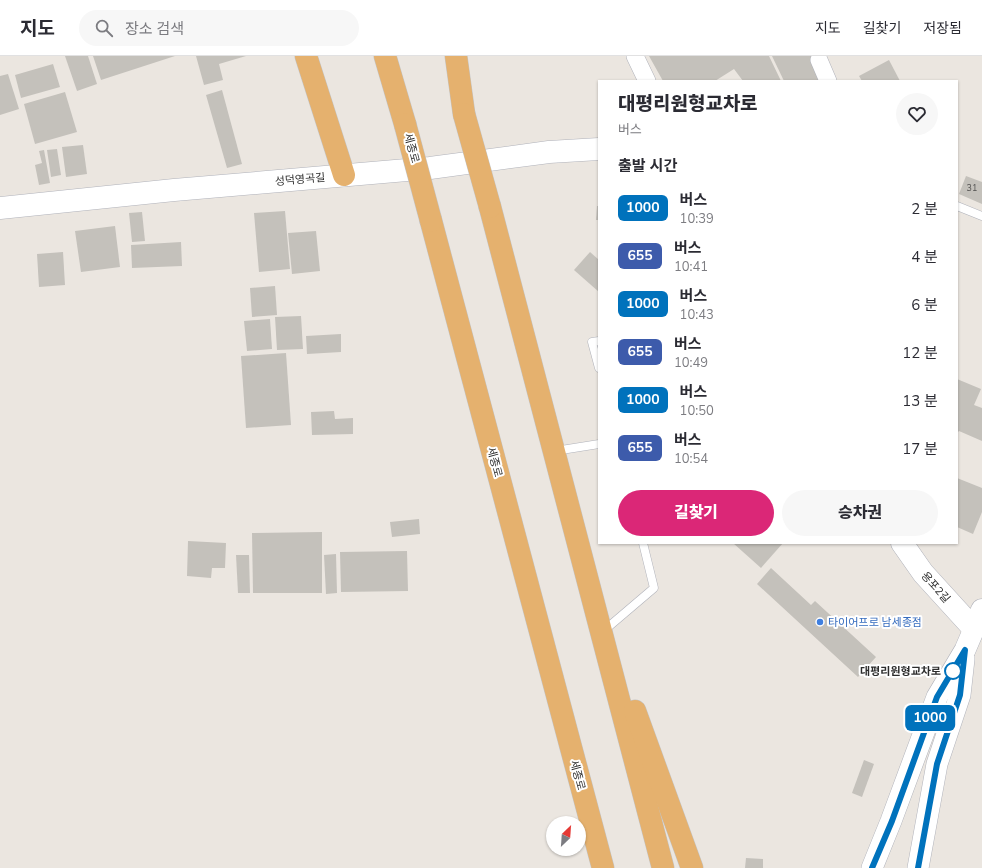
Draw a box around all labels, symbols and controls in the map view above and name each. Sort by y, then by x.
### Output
search box [79,10,359,46]
text: 지도 [20,16,55,42]
icon: search [93,17,115,39]
text: 장소 검색 [125,19,184,39]
text: 지도 [815,19,841,38]
text: 길찾기 [863,19,901,38]
text: 저장됨 [923,19,962,38]
text: 대평리원형교차로 [618,91,758,117]
button: heart [896,93,938,135]
text: 버스 [618,121,642,139]
street label: 세종로 [400,132,423,165]
text: 출발 시간 [618,156,677,176]
street label: 성덕영곡길 [274,170,326,189]
house number: 31 [967,182,977,194]
text: 버스 [680,190,707,210]
text: 1000 [626,198,660,217]
text: 2 분 [911,199,938,219]
text: 10:39 [680,210,714,228]
text: 버스 [674,238,702,258]
text: 655 [627,246,653,265]
text: 4 분 [911,247,938,267]
text: 10:41 [674,258,708,276]
text: 버스 [680,286,707,306]
text: 1000 [626,294,660,313]
text: 6 분 [911,295,938,315]
text: 10:43 [680,306,714,324]
text: 버스 [674,334,702,354]
text: 655 [627,342,653,361]
text: 12 분 [902,343,938,363]
text: 10:49 [674,354,708,372]
text: 버스 [680,382,707,402]
text: 1000 [626,390,660,409]
text: 13 분 [902,391,938,411]
text: 10:50 [680,402,714,420]
text: 버스 [674,430,702,450]
text: 655 [627,438,653,457]
text: 17 분 [902,439,938,459]
street label: 세종로 [483,446,506,479]
text: 10:54 [674,450,708,468]
button: 길찾기 [618,490,774,536]
button: 승차권 [782,490,938,536]
street label: 용포2길 [918,569,954,606]
place label: 타이어프로 남세종점 [828,615,922,630]
marker: 타이어프로 남세종점 [815,617,825,627]
marker: 대평리원형교차로 [944,662,962,680]
place label: 대평리원형교차로 [860,664,941,679]
line badge: 1000 [902,705,958,731]
text: 1000 [913,708,947,727]
street label: 세종로 [566,759,589,792]
north arrow [546,816,586,856]
map controls [546,816,586,856]

